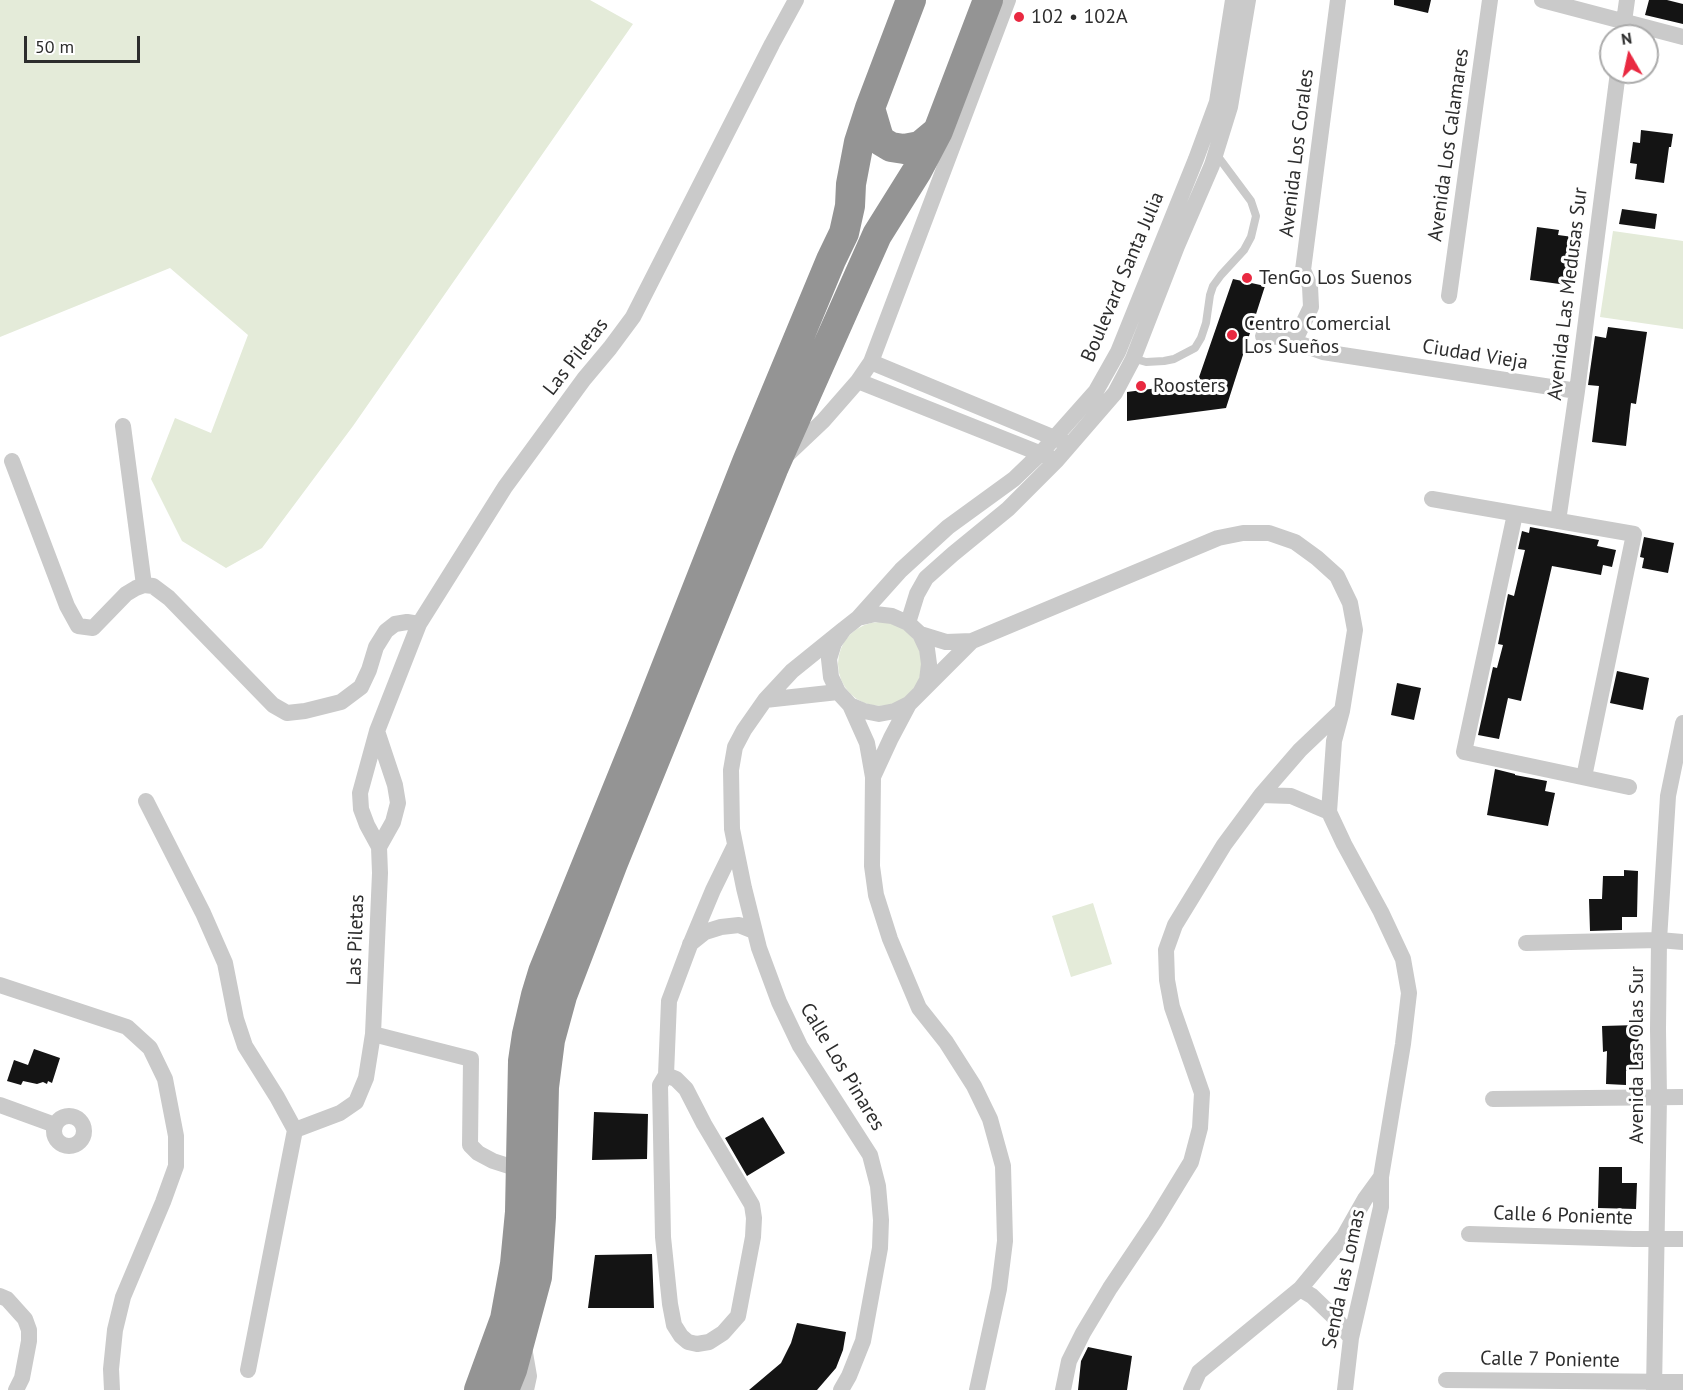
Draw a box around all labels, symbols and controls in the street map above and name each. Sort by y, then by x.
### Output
place label: 102 • 102A [1031,5,1128,29]
marker: 102 • 102A [1012,10,1026,24]
scale bar [27,24,142,62]
north arrow [1599,24,1659,84]
text: N [1620,27,1633,49]
text: 50 m [35,35,74,58]
street label: Avenida Los Calamares [1424,47,1474,243]
street label: Avenida Los Corales [1275,68,1319,238]
street label: Avenida Las Medusas Sur [1543,186,1593,402]
street label: Boulevard Santa Julia [1076,188,1170,366]
place label: TenGo Los Suenos [1259,266,1412,290]
marker: TenGo Los Suenos [1240,271,1254,285]
place label: Centro Comercial Los Sueños [1244,312,1390,359]
street label: Las Piletas [538,314,614,400]
marker: Centro Comercial Los Sueños [1225,328,1239,342]
street label: Ciudad Vieja [1421,335,1529,375]
place label: Roosters [1153,374,1226,398]
marker: Roosters [1134,379,1148,393]
street label: Las Piletas [342,894,370,986]
street label: Avenida Las Olas Sur [1625,966,1649,1144]
street label: Calle Los Pinares [794,999,890,1135]
street label: Calle 6 Poniente [1493,1202,1633,1230]
street label: Senda las Lomas [1318,1207,1370,1351]
street label: Calle 7 Poniente [1480,1347,1620,1373]

